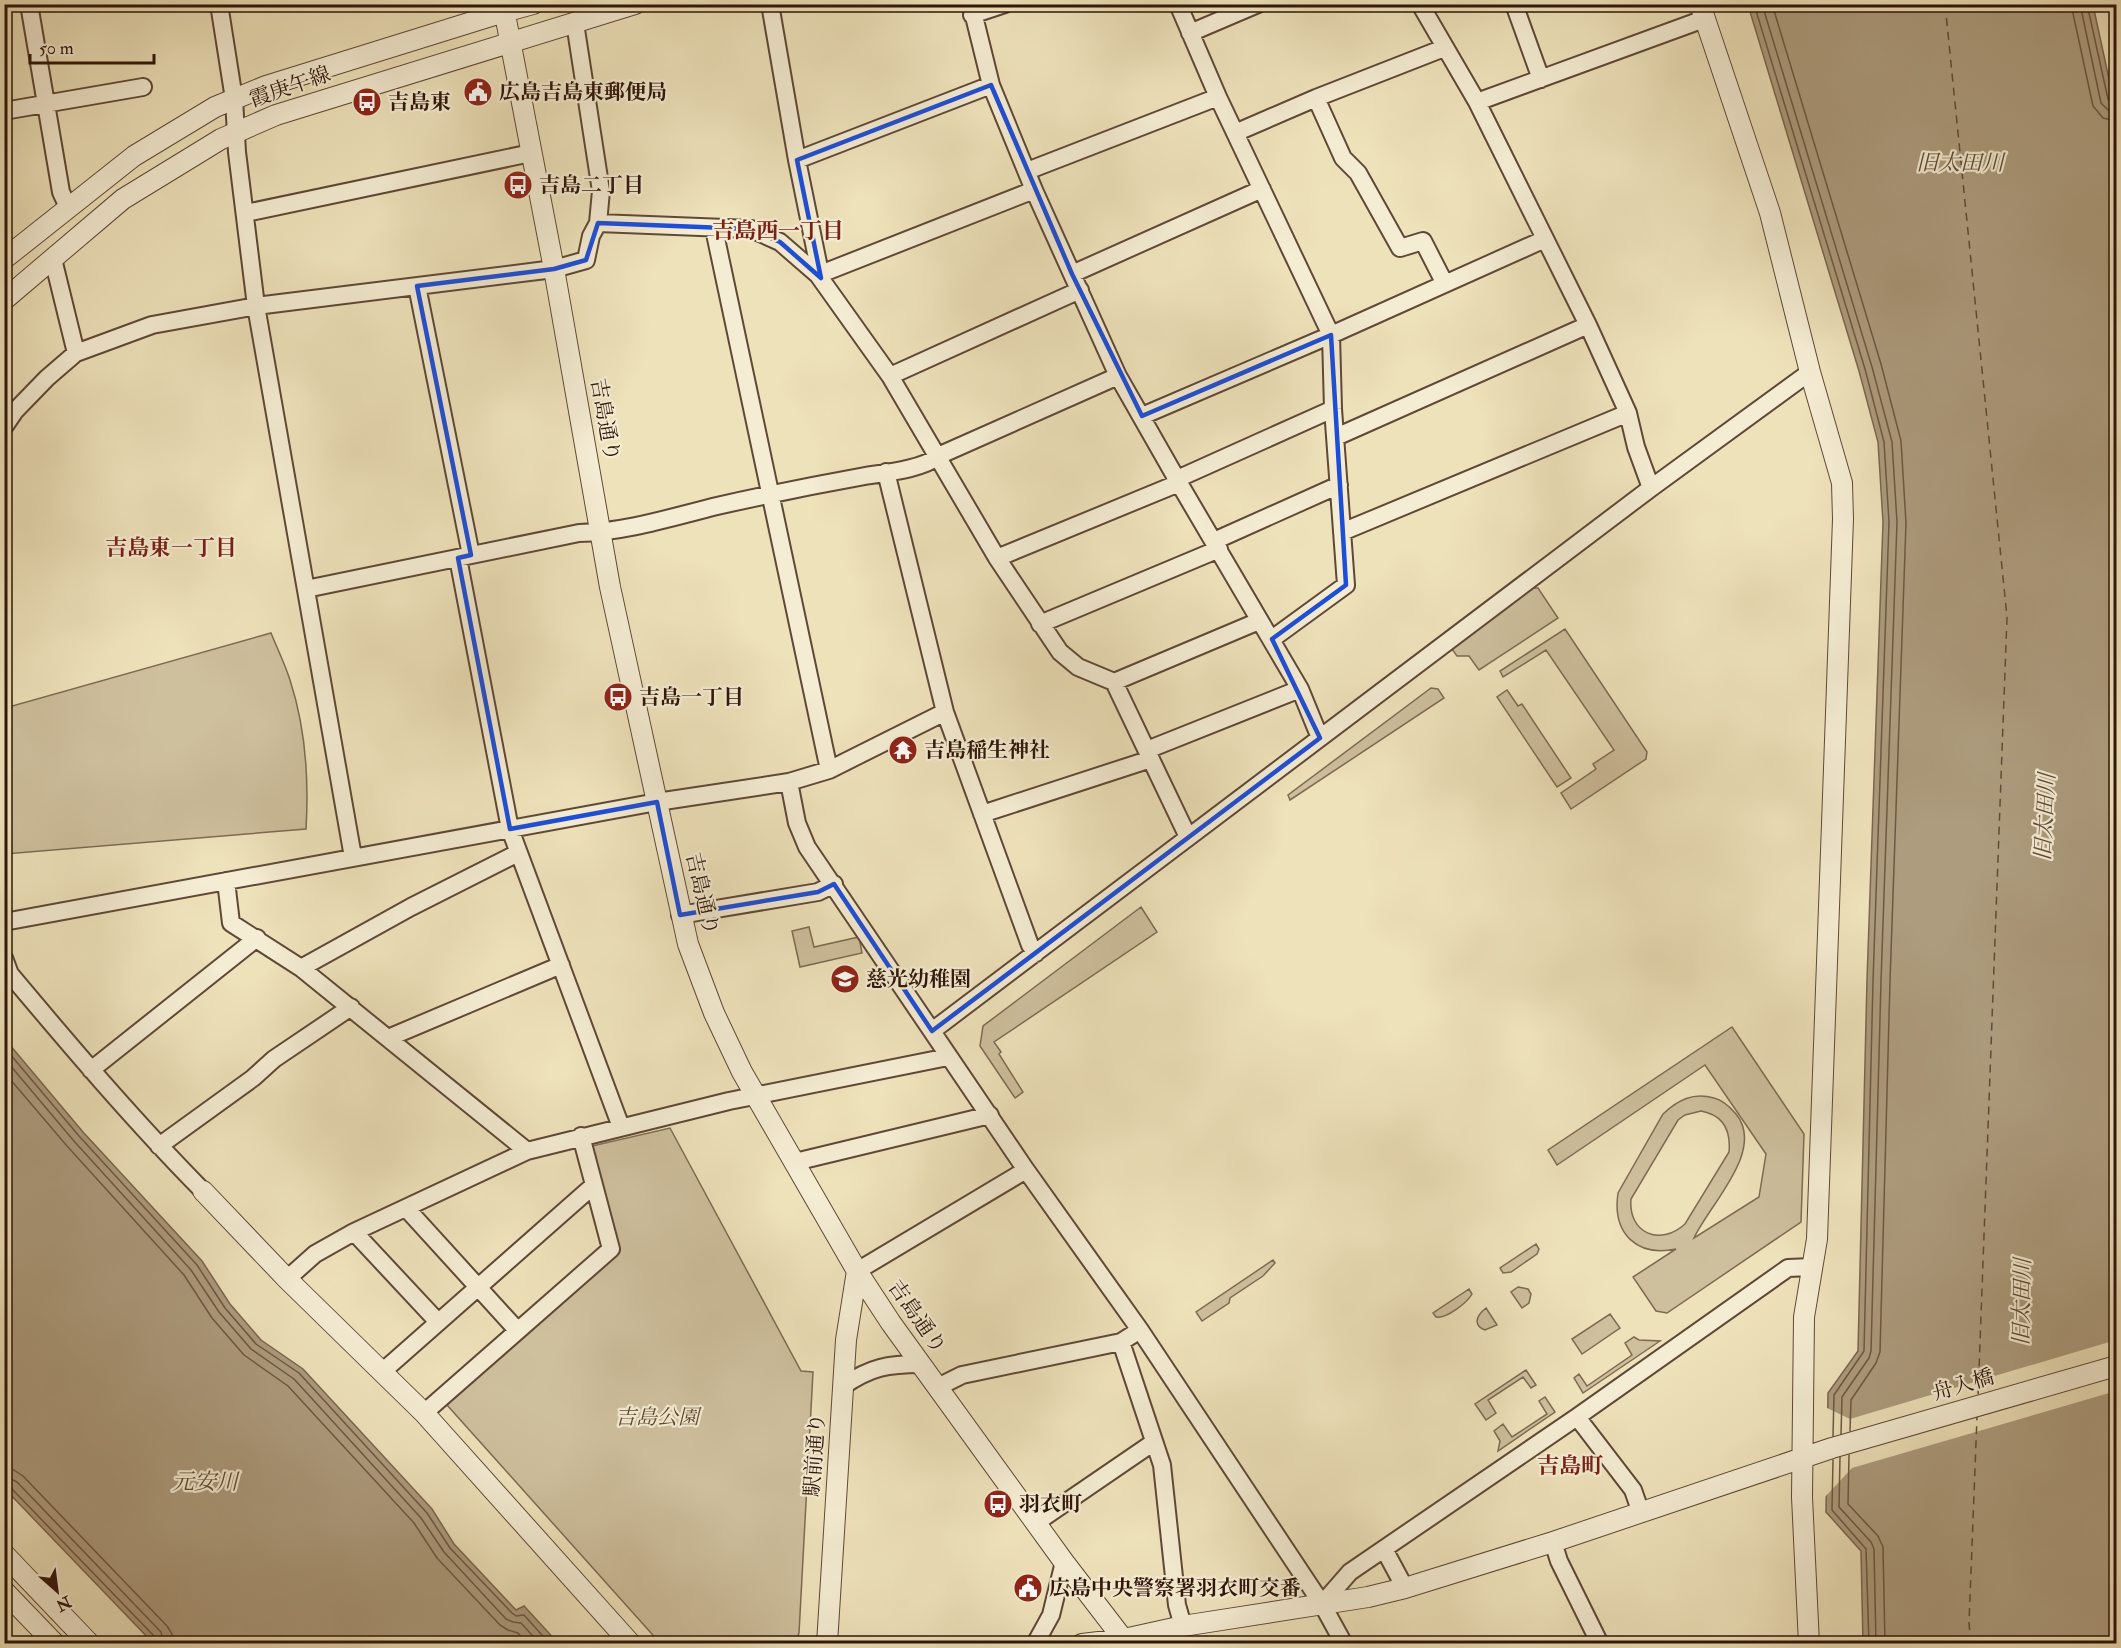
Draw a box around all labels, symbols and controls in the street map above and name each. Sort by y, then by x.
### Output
scale bar [30,27,154,65]
text: 50 m [39,37,74,60]
street label: 霞庚午線 [246,61,334,113]
public building icon: 広島吉島東郵便局 [462,76,494,108]
place label: 広島吉島東郵便局 [499,79,667,106]
bus stop icon: 吉島東 [351,86,383,118]
place label: 吉島東 [388,89,451,116]
water label: 旧太田川 [1916,149,2006,177]
bus stop icon: 吉島二丁目 [502,169,534,201]
place label: 吉島二丁目 [539,172,644,199]
district label: 吉島西一丁目 [712,217,844,245]
street label: 吉島通り [584,376,626,464]
district label: 吉島東一丁目 [105,534,237,562]
bus stop icon: 吉島一丁目 [602,681,634,713]
place label: 吉島一丁目 [639,684,744,711]
temple icon: 吉島稲生神社 [887,734,919,766]
place label: 吉島稲生神社 [924,737,1050,764]
water label: 旧太田川 [2029,770,2061,862]
street label: 吉島通り [679,850,725,938]
school or university icon: 慈光幼稚園 [829,963,861,995]
place label: 慈光幼稚園 [866,966,971,993]
water label: 旧太田川 [2007,1256,2037,1346]
street label: 吉島通り [882,1275,952,1359]
street label: 舟入橋 [1929,1363,1997,1407]
park label: 吉島公園 [615,1404,702,1431]
street label: 駅前通り [799,1412,831,1498]
district label: 吉島町 [1537,1452,1603,1480]
water label: 元安川 [172,1468,240,1496]
bus stop icon: 羽衣町 [982,1488,1014,1520]
place label: 羽衣町 [1019,1491,1082,1518]
north arrow [27,1561,87,1621]
public building icon: 広島中央警察署羽衣町交番 [1012,1572,1044,1604]
place label: 広島中央警察署羽衣町交番 [1049,1575,1301,1602]
text: N [52,1591,75,1616]

